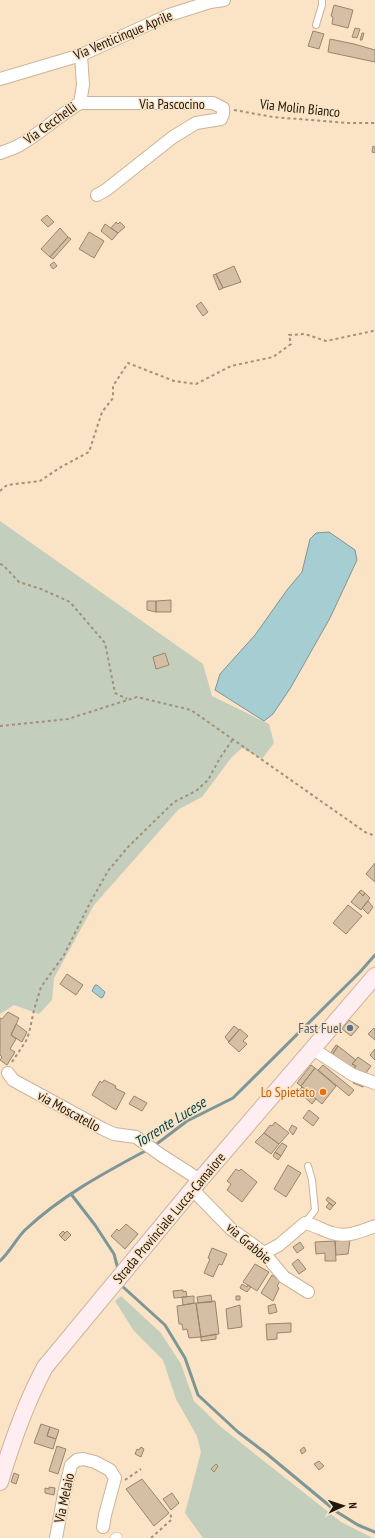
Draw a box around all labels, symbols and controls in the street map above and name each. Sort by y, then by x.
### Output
street label: Via Venticinque Aprile [70,6,175,64]
street label: Via Pascocino [138,95,205,113]
street label: Via Molin Bianco [258,95,341,121]
street label: Via Cecchelli [19,98,80,149]
place label: Fast Fuel [298,1019,343,1037]
marker: Fast Fuel [345,1023,355,1033]
place label: Lo Spietato [261,1083,315,1101]
street label: via Moscatello [34,1086,104,1136]
marker: Lo Spietato [318,1087,328,1097]
water label: Torrente Lucese [131,1092,210,1152]
street label: Strada Provinciale Lucca-Camaiore [109,1148,229,1287]
street label: via Grabbie [223,1218,276,1268]
street label: Via Melaio [50,1471,78,1526]
north arrow [323,1486,363,1526]
text: N [346,1502,360,1509]

